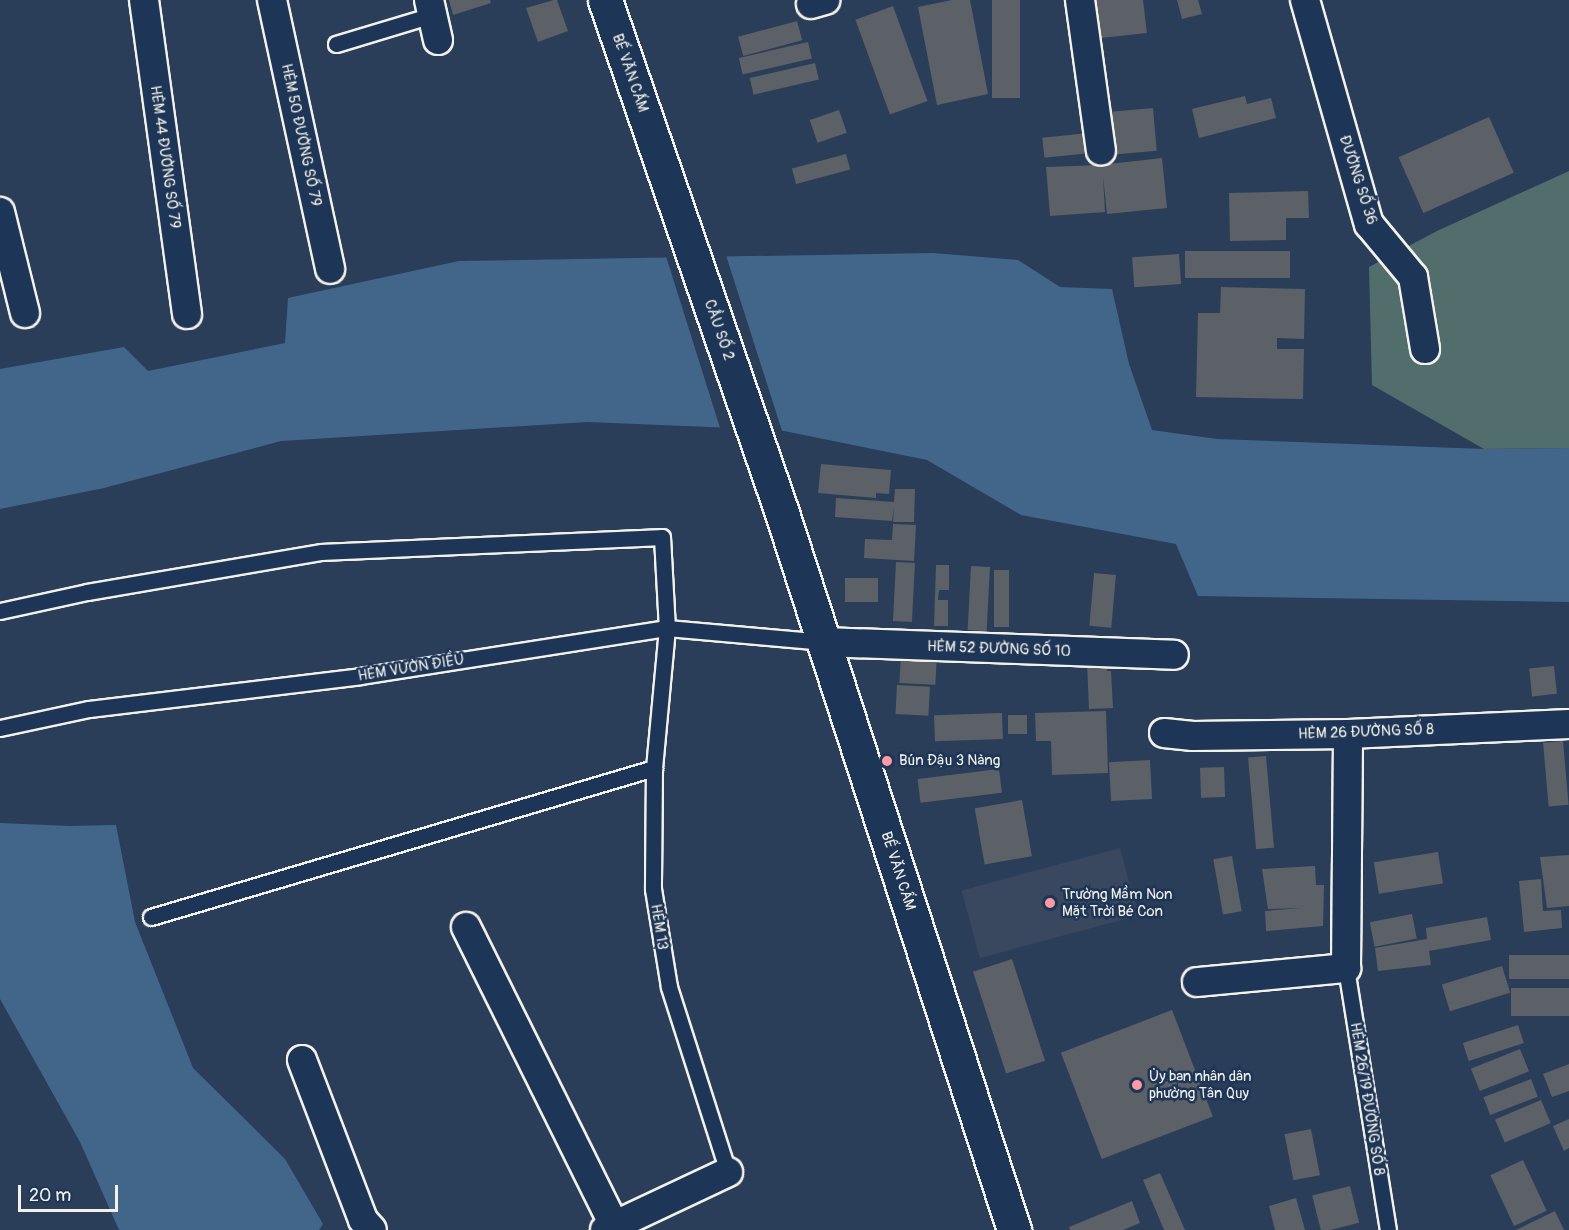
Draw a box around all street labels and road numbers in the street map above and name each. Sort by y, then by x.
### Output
street label: BẾ VĂN CẤM [608,31,652,115]
street label: HẺM 50 ĐƯỜNG SỐ 79 [277,62,325,208]
street label: HẺM 44 ĐƯỜNG SỐ 79 [146,84,184,230]
street label: ĐƯỜNG SỐ 36 [1335,133,1381,227]
street label: CẦU SỐ 2 [700,297,738,363]
street label: HẺM 52 ĐƯỜNG SỐ 10 [927,637,1071,661]
street label: HẺM VƯỜN ĐIỀU [357,651,465,685]
street label: HẺM 26 ĐƯỜNG SỐ 8 [1298,721,1434,743]
street label: BẾ VĂN CẤM [877,829,919,913]
street label: HẺM 13 [647,903,671,951]
street label: HẺM 26/19 ĐƯỜNG SỐ 8 [1346,1021,1388,1177]

